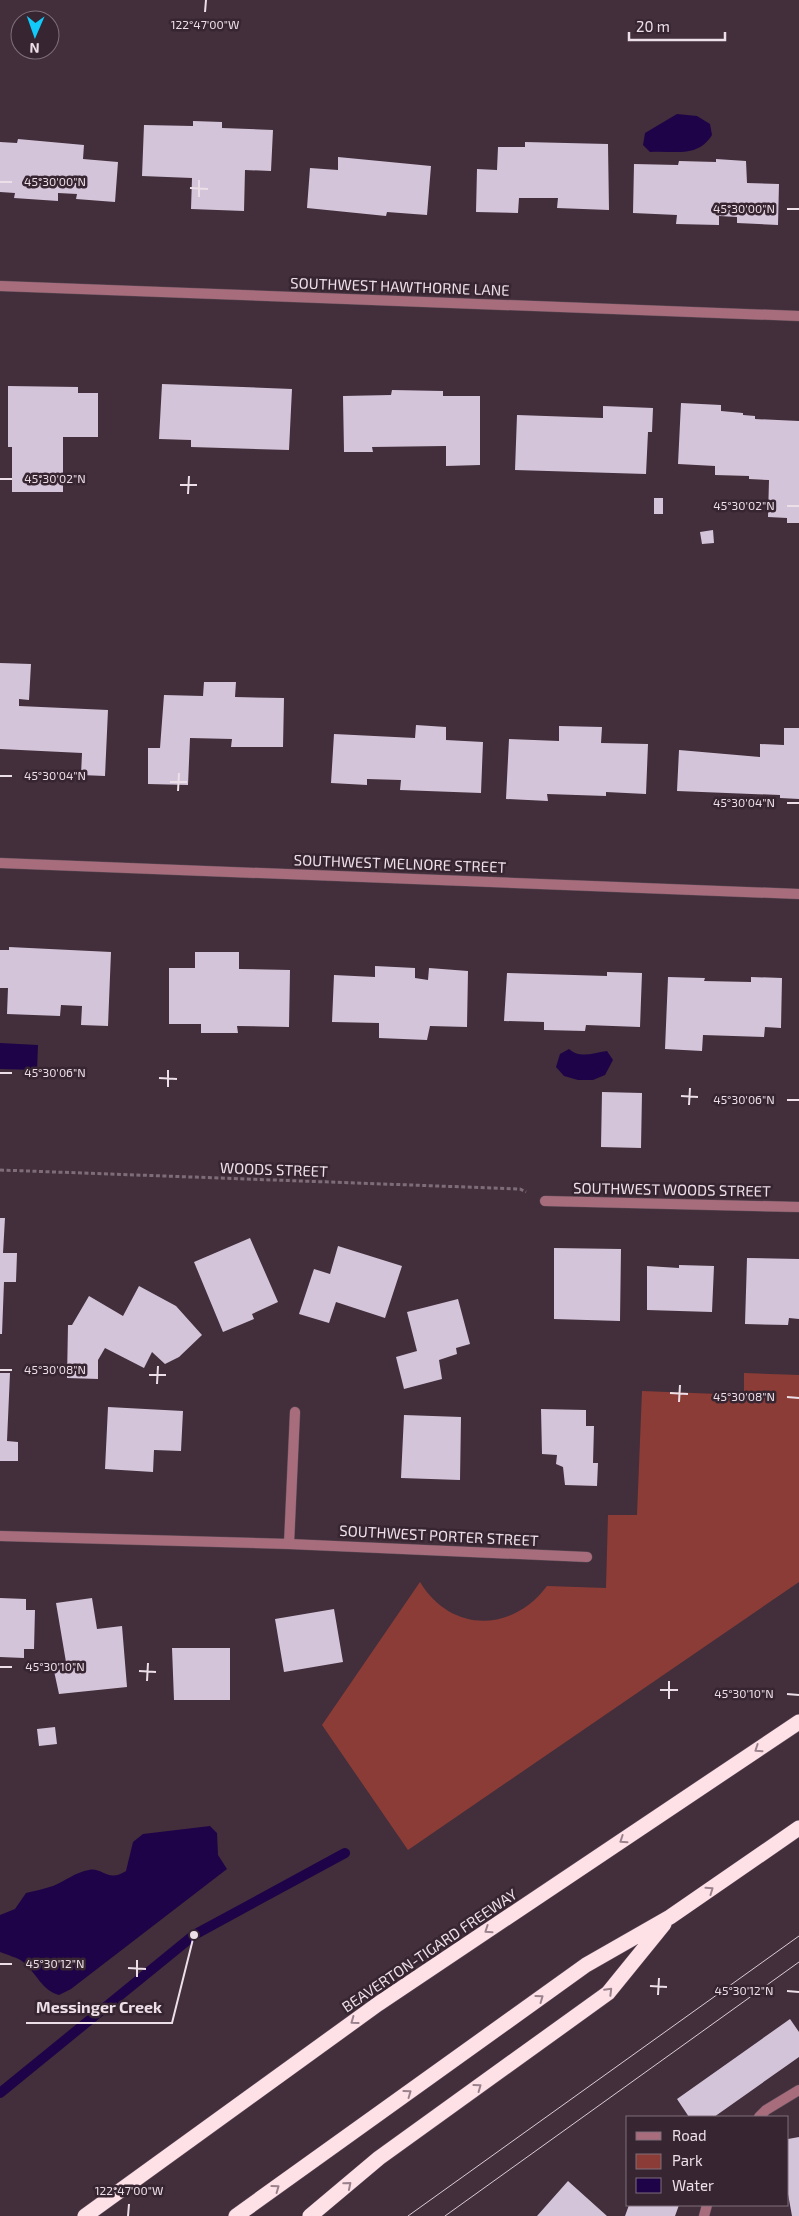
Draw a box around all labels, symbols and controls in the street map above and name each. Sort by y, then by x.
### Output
north arrow [10,10,60,60]
scale bar [629,10,725,42]
text: 122°47'00"W [171,17,239,31]
text: 20 m [636,17,670,35]
text: N [29,40,40,57]
text: 45°30'00"N [24,174,86,188]
text: 45°30'00"N [713,201,775,215]
street label: SOUTHWEST HAWTHORNE LANE [290,273,510,299]
text: 45°30'02"N [24,471,86,485]
text: 45°30'02"N [713,498,775,512]
text: 45°30'04"N [24,768,86,782]
text: 45°30'04"N [713,795,775,809]
street label: SOUTHWEST MELNORE STREET [293,850,507,876]
text: 45°30'06"N [24,1065,86,1079]
text: 45°30'06"N [713,1092,775,1106]
street label: WOODS STREET [220,1158,329,1180]
street label: SOUTHWEST WOODS STREET [573,1178,771,1200]
text: 45°30'08"N [24,1362,86,1376]
text: 45°30'08"N [713,1389,775,1403]
street label: SOUTHWEST PORTER STREET [339,1521,539,1549]
text: 45°30'10"N [25,1659,85,1673]
text: 45°30'10"N [714,1686,774,1700]
one-way arrow [755,1743,764,1753]
one-way arrow [620,1834,629,1843]
street label: BEAVERTON-TIGARD FREEWAY [338,1884,520,2015]
one-way arrow [704,1887,714,1896]
one-way arrow [485,1924,494,1933]
text: 45°30'12"N [26,1956,84,1970]
text: 45°30'12"N [715,1983,773,1997]
one-way arrow [603,1988,612,1997]
callout: Messinger Creek [26,1992,172,2023]
one-way arrow [534,1995,544,2004]
text: Messinger Creek [36,1997,162,2016]
one-way arrow [350,2015,360,2024]
one-way arrow [472,2084,482,2093]
one-way arrow [402,2090,412,2099]
legend [626,2116,789,2206]
text: Road [672,2126,707,2144]
text: Park [672,2151,703,2169]
text: Water [672,2176,714,2194]
one-way arrow [342,2181,351,2190]
text: 122°47'00"W [95,2183,163,2197]
one-way arrow [270,2185,280,2194]

